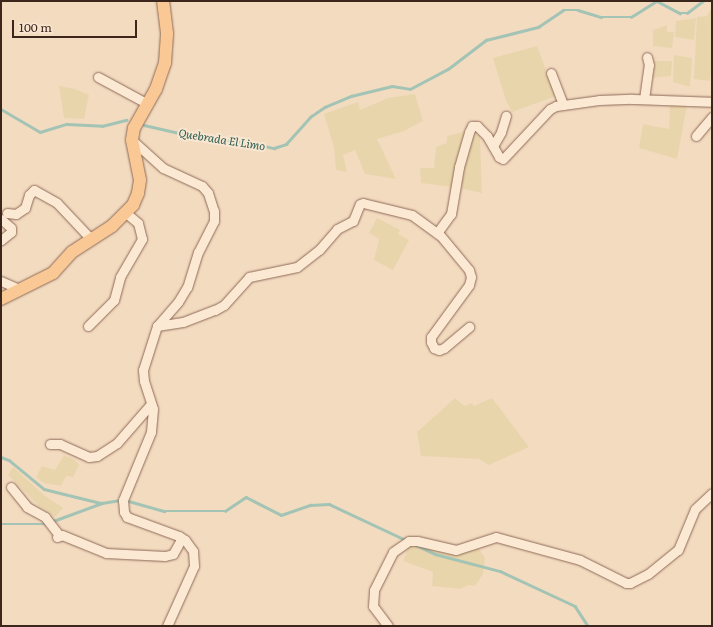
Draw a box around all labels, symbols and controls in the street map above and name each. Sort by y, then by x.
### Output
scale bar [14,12,139,38]
text: 100 m [19,18,52,36]
water label: Quebrada El Limo [178,126,266,152]

